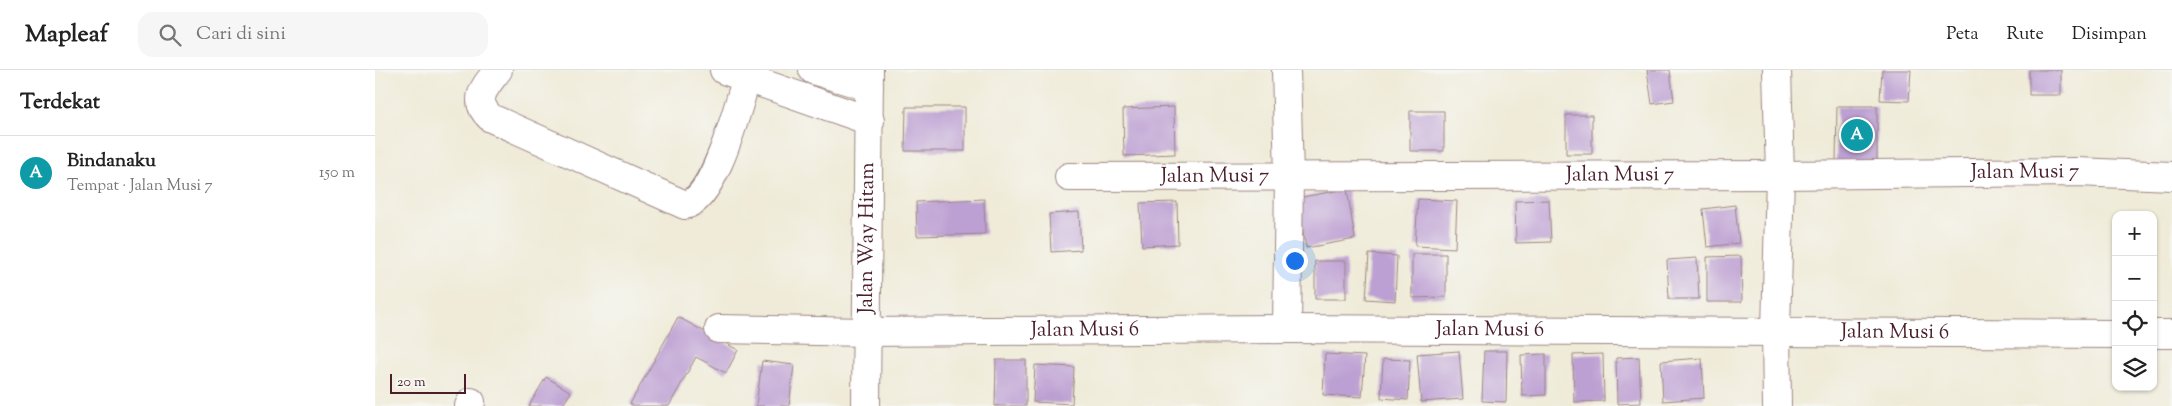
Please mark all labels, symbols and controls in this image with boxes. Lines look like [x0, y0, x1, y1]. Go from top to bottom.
search box [138, 12, 488, 57]
text: Mapleaf [25, 18, 108, 52]
icon: search [156, 21, 184, 49]
text: Cari di sini [196, 21, 286, 48]
text: Peta [1946, 22, 1978, 48]
text: Rute [2006, 22, 2044, 48]
text: Disimpan [2072, 22, 2147, 48]
text: Terdekat [20, 88, 100, 118]
pin: A [1841, 116, 1873, 154]
text: Bindanaku [67, 148, 156, 175]
street label: Jalan Musi 7 [1970, 157, 2080, 188]
street label: Jalan Musi 7 [1565, 160, 1675, 191]
street label: Jalan Musi 7 [1160, 161, 1270, 192]
text: A [30, 162, 43, 185]
text: 150 m [319, 162, 355, 185]
street label: Jalan Way Hitam [852, 162, 883, 315]
text: Tempat · Jalan Musi 7 [67, 175, 212, 198]
map controls [2112, 211, 2157, 391]
button: + [2112, 211, 2157, 256]
your location [1282, 248, 1308, 274]
button: − [2112, 256, 2157, 301]
button: locate [2112, 301, 2157, 346]
street label: Jalan Musi 6 [1030, 315, 1139, 346]
street label: Jalan Musi 6 [1435, 315, 1544, 346]
street label: Jalan Musi 6 [1840, 317, 1949, 348]
button: layers [2112, 346, 2157, 391]
scale bar [390, 371, 466, 394]
text: 20 m [397, 373, 426, 393]

